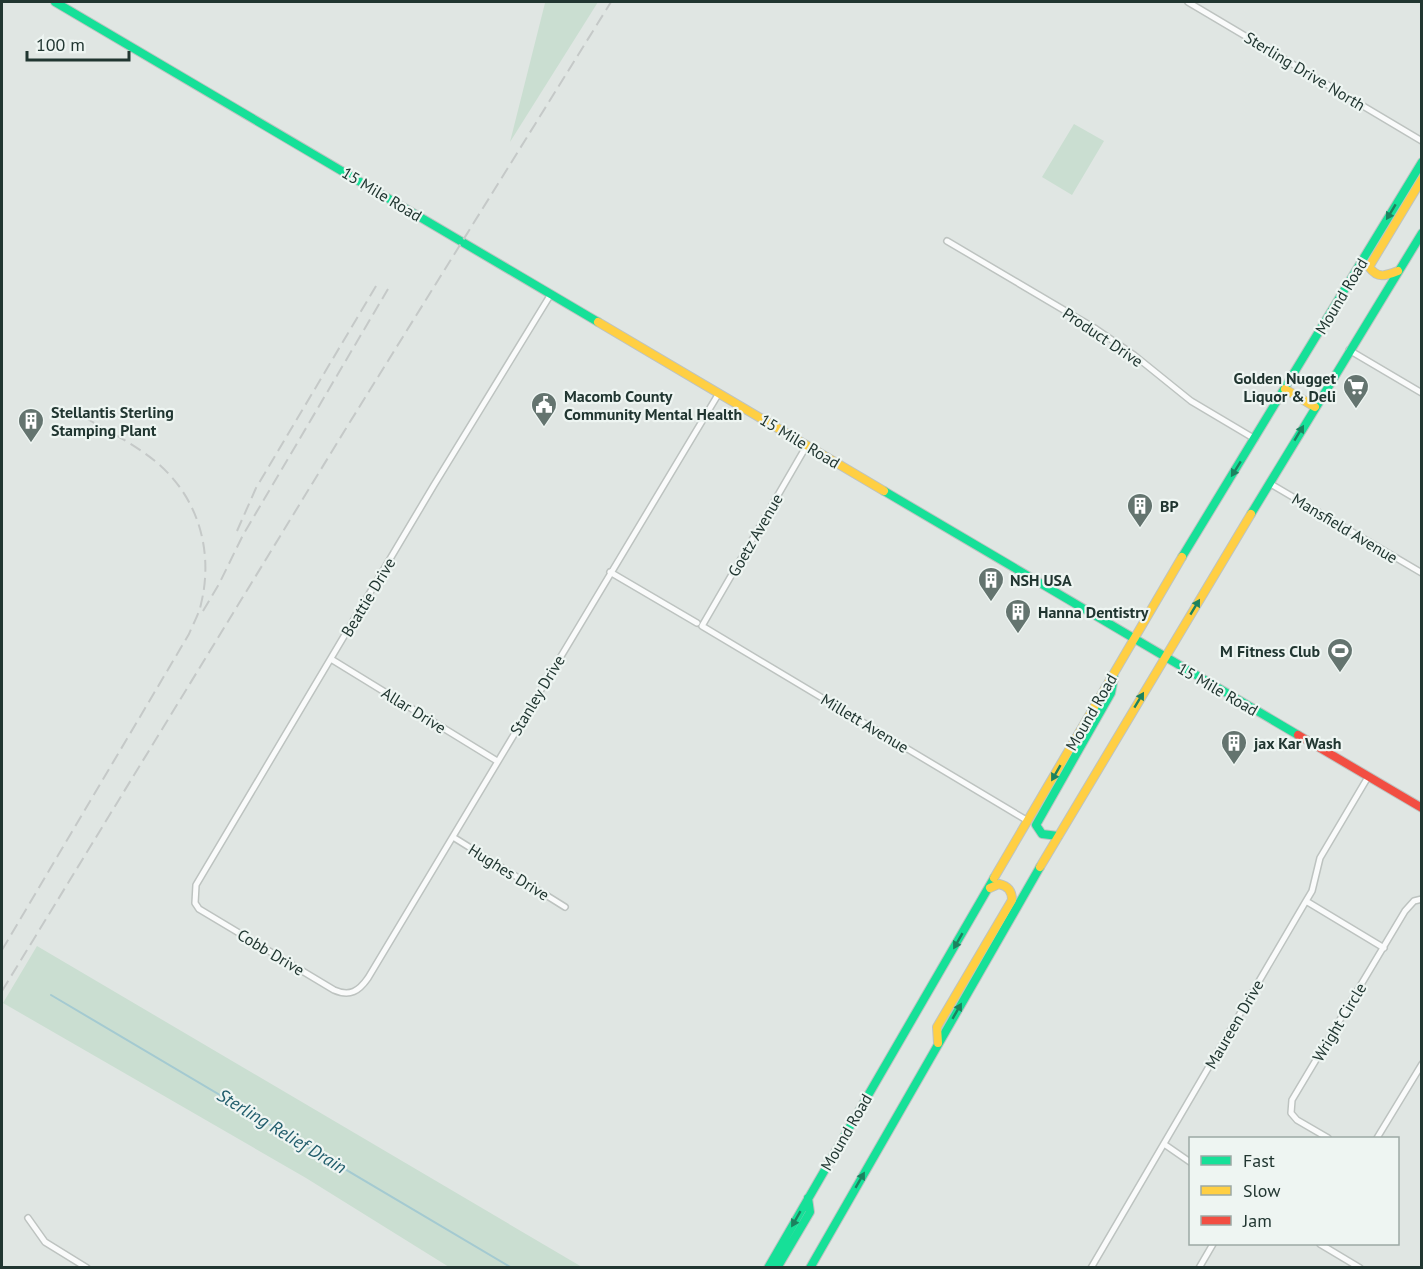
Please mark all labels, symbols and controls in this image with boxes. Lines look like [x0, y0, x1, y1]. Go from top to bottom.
scale bar [27, 24, 129, 62]
street label: Sterling Drive North [1241, 27, 1369, 115]
text: 100 m [36, 33, 85, 56]
street label: 15 Mile Road [338, 162, 426, 226]
one-way arrow [1386, 204, 1397, 220]
street label: Mound Road [1310, 254, 1372, 338]
street label: Product Drive [1059, 303, 1147, 371]
place label: Golden Nugget Liquor & Deli [1233, 368, 1336, 406]
supermarket icon: Golden Nugget Liquor & Deli [1341, 372, 1371, 410]
place label: Macomb County Community Mental Health [564, 386, 742, 424]
public building icon: Macomb County Community Mental Health [529, 390, 559, 428]
place label: Stellantis Sterling Stamping Plant [51, 402, 174, 440]
building icon: Stellantis Sterling Stamping Plant [16, 406, 46, 444]
street label: 15 Mile Road [756, 409, 844, 473]
one-way arrow [1294, 425, 1305, 441]
one-way arrow [1231, 461, 1242, 477]
street label: Mansfield Avenue [1288, 489, 1402, 567]
street label: Goetz Avenue [723, 490, 787, 580]
building icon: BP [1125, 491, 1155, 529]
place label: BP [1160, 496, 1179, 516]
street label: Beattie Drive [337, 554, 399, 640]
building icon: NSH USA [976, 565, 1006, 603]
place label: NSH USA [1010, 570, 1072, 590]
building icon: Hanna Dentistry [1003, 597, 1033, 635]
one-way arrow [1189, 599, 1200, 615]
place label: Hanna Dentistry [1038, 602, 1149, 622]
sports icon: M Fitness Club [1325, 636, 1355, 674]
place label: M Fitness Club [1220, 641, 1320, 661]
street label: Stanley Drive [505, 651, 569, 739]
street label: 15 Mile Road [1174, 658, 1262, 720]
street label: Mound Road [1061, 670, 1121, 754]
street label: Allar Drive [378, 682, 450, 738]
street label: Millett Avenue [817, 689, 913, 757]
one-way arrow [1134, 692, 1145, 708]
building icon: jax Kar Wash [1219, 728, 1249, 766]
place label: jax Kar Wash [1253, 733, 1341, 753]
one-way arrow [1050, 765, 1061, 781]
street label: Hughes Drive [465, 839, 553, 905]
street label: Cobb Drive [234, 924, 308, 980]
one-way arrow [953, 933, 963, 950]
street label: Maureen Drive [1200, 976, 1268, 1072]
street label: Wright Circle [1308, 979, 1370, 1065]
one-way arrow [952, 1003, 963, 1019]
water label: Sterling Relief Drain [213, 1083, 351, 1179]
street label: Mound Road [816, 1090, 876, 1174]
legend [1189, 1137, 1399, 1245]
text: Fast [1243, 1149, 1275, 1172]
one-way arrow [855, 1171, 865, 1188]
text: Slow [1243, 1179, 1281, 1202]
text: Jam [1242, 1209, 1272, 1232]
one-way arrow [791, 1211, 801, 1228]

